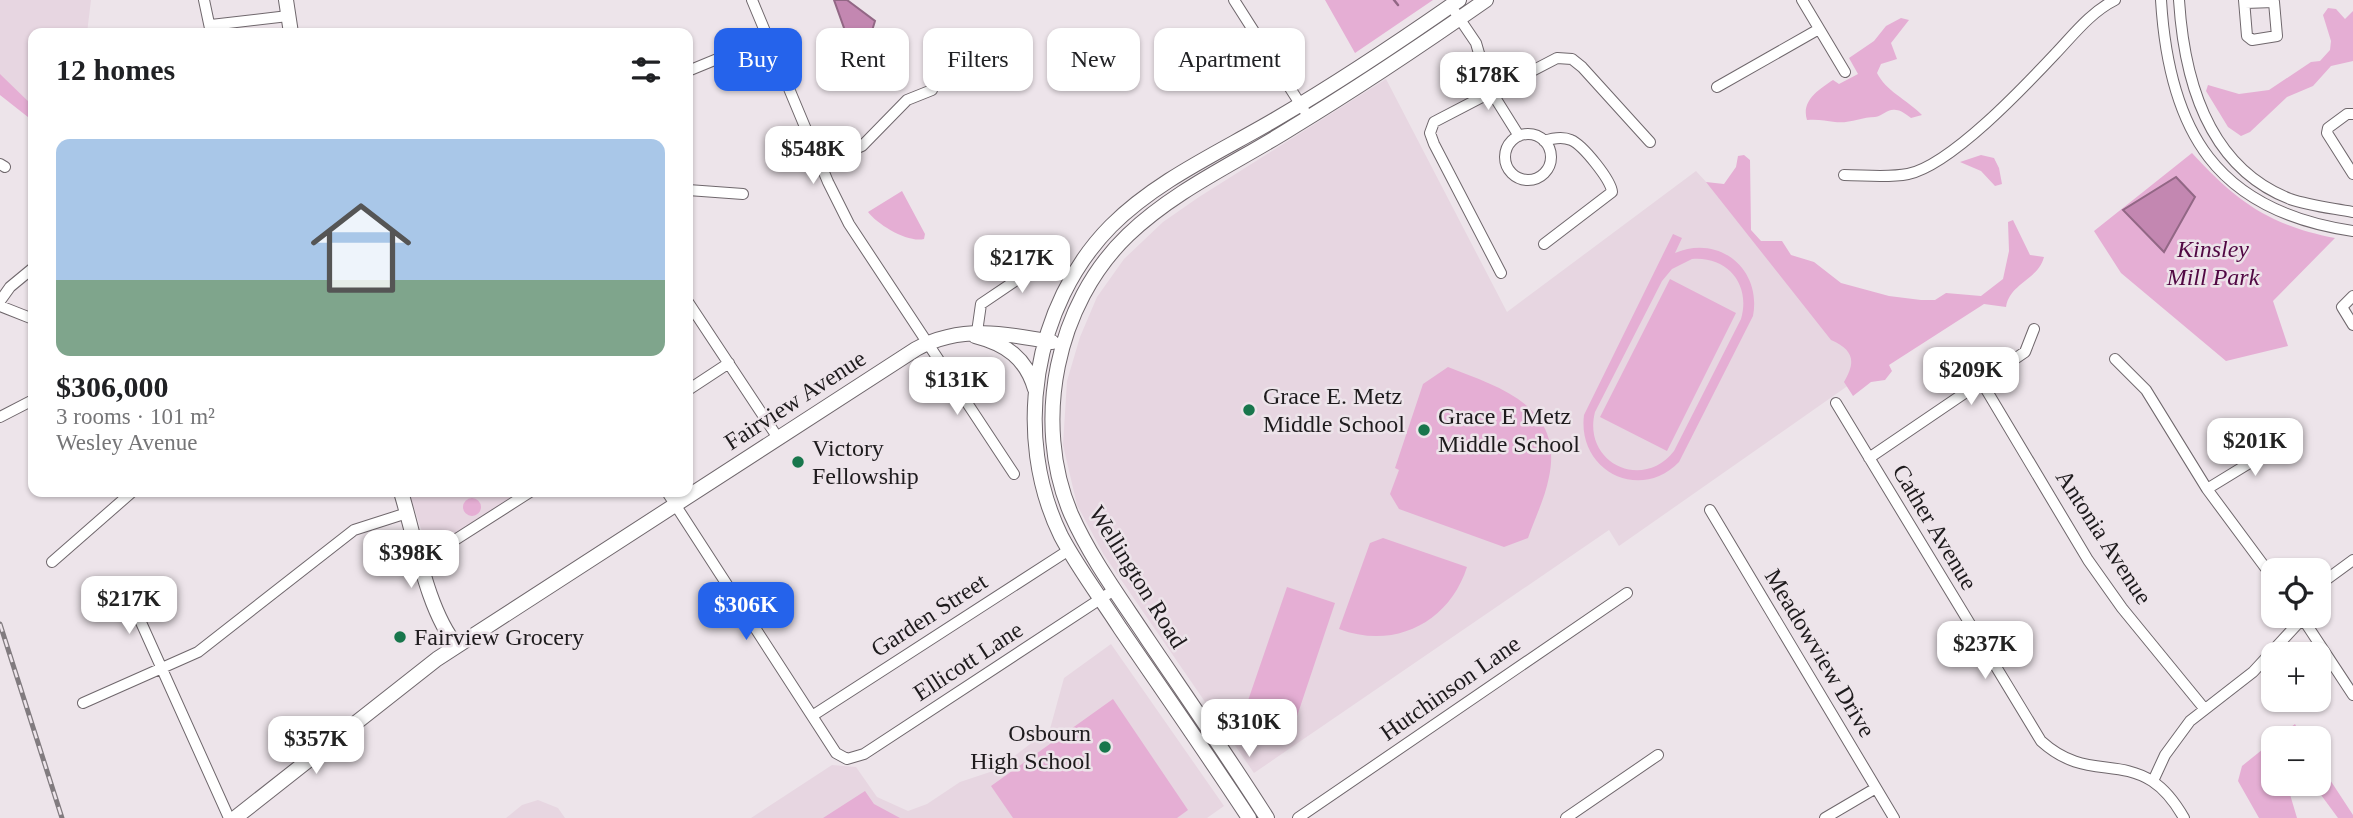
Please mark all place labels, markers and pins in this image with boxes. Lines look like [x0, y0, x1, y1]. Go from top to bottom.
pin: $178K [1439, 52, 1537, 112]
pin: $548K [764, 127, 862, 186]
pin: $217K [973, 236, 1071, 295]
pin: $209K [1922, 348, 2020, 407]
pin: $131K [908, 358, 1006, 417]
place label: Grace E. Metz Middle School [1263, 383, 1405, 437]
marker: Grace E. Metz Middle School [1241, 402, 1257, 418]
place label: Grace E Metz Middle School [1438, 403, 1580, 457]
pin: $201K [2206, 419, 2304, 478]
marker: Grace E Metz Middle School [1416, 422, 1432, 438]
place label: Victory Fellowship [812, 435, 919, 489]
marker: Victory Fellowship [790, 454, 806, 470]
pin: $398K [362, 530, 460, 590]
pin: $217K [80, 576, 178, 636]
pin: $306K [697, 582, 795, 642]
pin: $237K [1936, 622, 2034, 681]
place label: Fairview Grocery [414, 624, 584, 650]
marker: Fairview Grocery [392, 629, 408, 645]
pin: $310K [1200, 700, 1298, 759]
pin: $357K [267, 716, 365, 776]
place label: Osbourn High School [970, 720, 1091, 774]
marker: Osbourn High School [1097, 739, 1113, 755]

